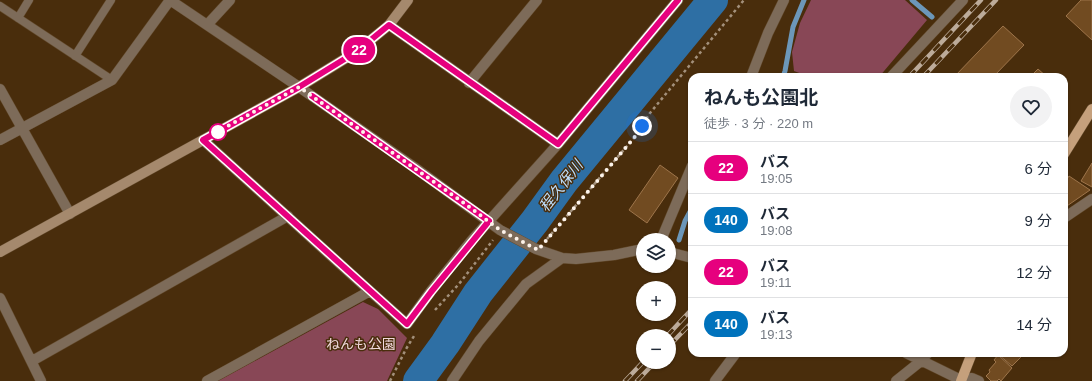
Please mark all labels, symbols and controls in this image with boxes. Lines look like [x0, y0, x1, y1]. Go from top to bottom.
line badge: 22 [341, 37, 377, 63]
text: 22 [351, 42, 367, 58]
button: heart [1010, 86, 1052, 128]
text: ねんも公園北 [704, 87, 818, 108]
your location [632, 116, 652, 136]
text: 徒歩 · 3 分 · 220 m [704, 116, 813, 131]
unlabelled marker [209, 123, 227, 141]
text: バス [760, 153, 790, 170]
water label: 程久保川 [535, 155, 587, 215]
text: 22 [718, 160, 734, 176]
text: 6 分 [1024, 160, 1052, 177]
text: 19:05 [760, 171, 793, 186]
text: バス [760, 205, 790, 222]
text: 140 [714, 212, 738, 228]
text: 9 分 [1024, 212, 1052, 229]
text: 19:08 [760, 223, 793, 238]
map controls [636, 233, 676, 369]
button: layers [636, 233, 676, 273]
text: バス [760, 257, 790, 274]
text: 22 [718, 264, 734, 280]
text: 12 分 [1016, 264, 1052, 281]
text: 19:11 [760, 275, 792, 290]
button: + [636, 281, 676, 321]
text: バス [760, 309, 790, 326]
text: 140 [714, 316, 738, 332]
text: 14 分 [1016, 316, 1052, 333]
text: 19:13 [760, 327, 793, 342]
button: − [636, 329, 676, 369]
park label: ねんも公園 [326, 336, 396, 352]

